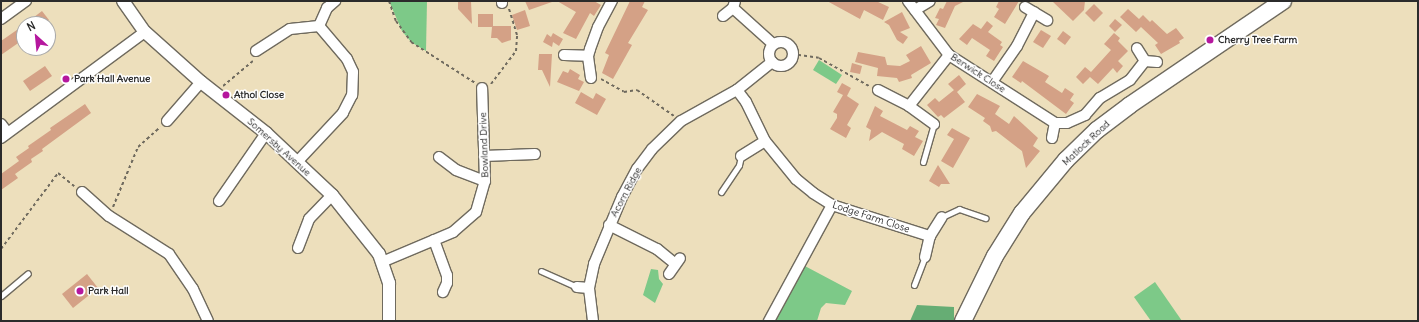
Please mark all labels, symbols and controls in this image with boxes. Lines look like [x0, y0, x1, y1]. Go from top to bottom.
north arrow [16, 16, 56, 56]
text: N [24, 18, 38, 34]
place label: Cherry Tree Farm [1218, 34, 1297, 46]
marker: Cherry Tree Farm [1205, 35, 1215, 45]
street label: Berwick Close [948, 51, 1008, 95]
place label: Park Hall Avenue [74, 73, 150, 85]
marker: Park Hall Avenue [61, 74, 71, 84]
place label: Athol Close [234, 89, 284, 101]
marker: Athol Close [221, 90, 231, 100]
street label: Bowland Drive [477, 112, 491, 178]
street label: Somersby Avenue [245, 115, 313, 179]
street label: Matlock Road [1060, 118, 1112, 168]
street label: Acorn Ridge [608, 165, 644, 219]
street label: Lodge Farm Close [831, 199, 911, 235]
place label: Park Hall [88, 285, 128, 297]
marker: Park Hall [75, 286, 85, 296]

